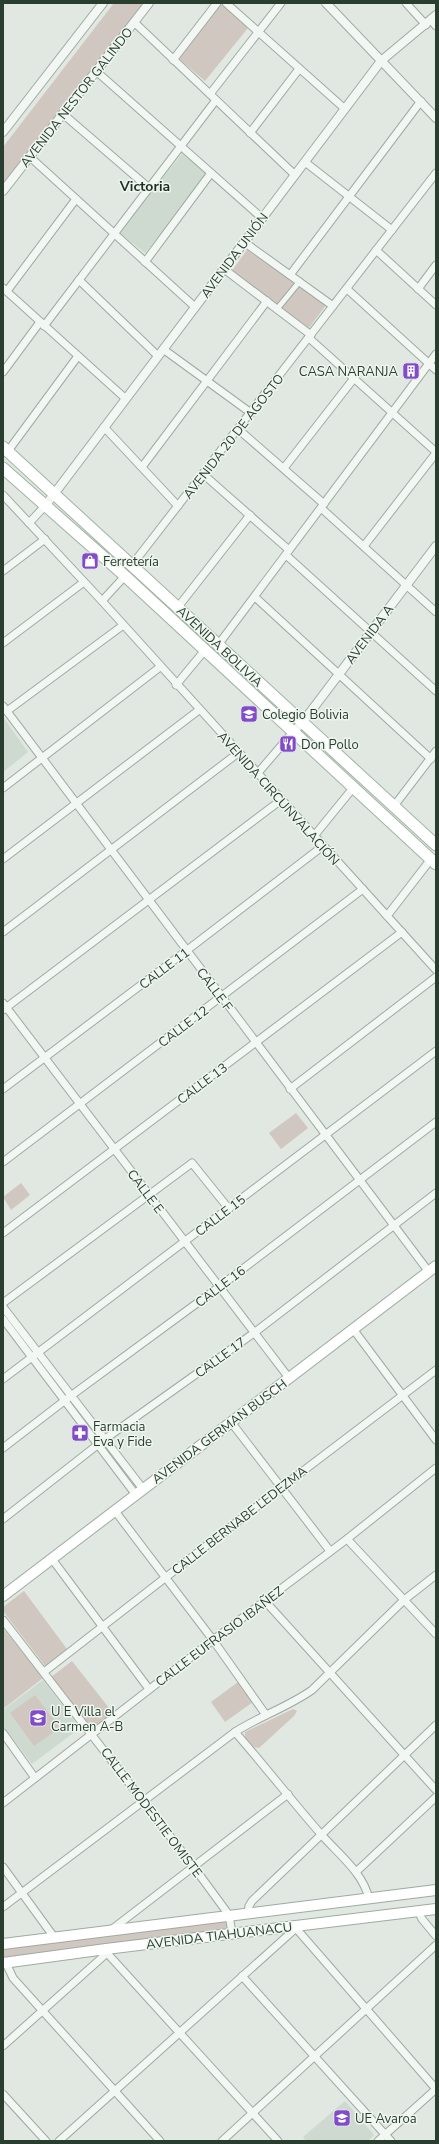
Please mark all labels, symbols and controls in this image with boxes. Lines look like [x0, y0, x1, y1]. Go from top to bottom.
street label: AVENIDA NESTOR GALINDO [16, 24, 137, 171]
district label: Victoria [119, 177, 170, 196]
street label: AVENIDA UNIÓN [196, 209, 273, 302]
building icon: CASA NARANJA [401, 361, 421, 381]
place label: CASA NARANJA [299, 363, 399, 381]
street label: AVENIDA 20 DE AGOSTO [179, 370, 288, 503]
shop icon: Ferretería [80, 551, 100, 571]
place label: Ferretería [103, 553, 159, 571]
street label: AVENIDA A [342, 601, 398, 668]
street label: AVENIDA BOLIVIA [172, 602, 267, 692]
school or university icon: Colegio Bolivia [239, 704, 259, 724]
place label: Colegio Bolivia [262, 706, 349, 724]
street label: AVENIDA CIRCUNVALACIÓN [213, 727, 344, 870]
restaurant icon: Don Pollo [278, 734, 298, 754]
place label: Don Pollo [301, 736, 359, 754]
street label: CALLE 11 [136, 944, 193, 994]
street label: CALLE F [192, 964, 236, 1015]
street label: CALLE 12 [155, 1002, 212, 1052]
street label: CALLE 13 [174, 1059, 231, 1109]
street label: CALLE E [123, 1166, 168, 1217]
street label: CALLE 15 [192, 1191, 250, 1241]
street label: CALLE 16 [192, 1262, 250, 1312]
street label: CALLE 17 [192, 1333, 250, 1382]
street label: AVENIDA GERMAN BUSCH [148, 1375, 291, 1489]
place label: Farmacia Eva y Fide [93, 1418, 152, 1451]
pharmacy icon: Farmacia Eva y Fide [70, 1423, 90, 1443]
street label: CALLE BERNABE LEDEZMA [168, 1462, 311, 1579]
street label: CALLE EUFRASIO IBAÑEZ [152, 1582, 288, 1691]
place label: U E Villa el Carmen A-B [51, 1703, 123, 1736]
school or university icon: U E Villa el Carmen A-B [28, 1708, 48, 1728]
street label: CALLE MODESTIE OMISTE [96, 1744, 206, 1881]
street label: AVENIDA TIAHUANACU [145, 1918, 293, 1954]
school or university icon: UE Avaroa [332, 2108, 352, 2128]
place label: UE Avaroa [355, 2110, 417, 2128]

